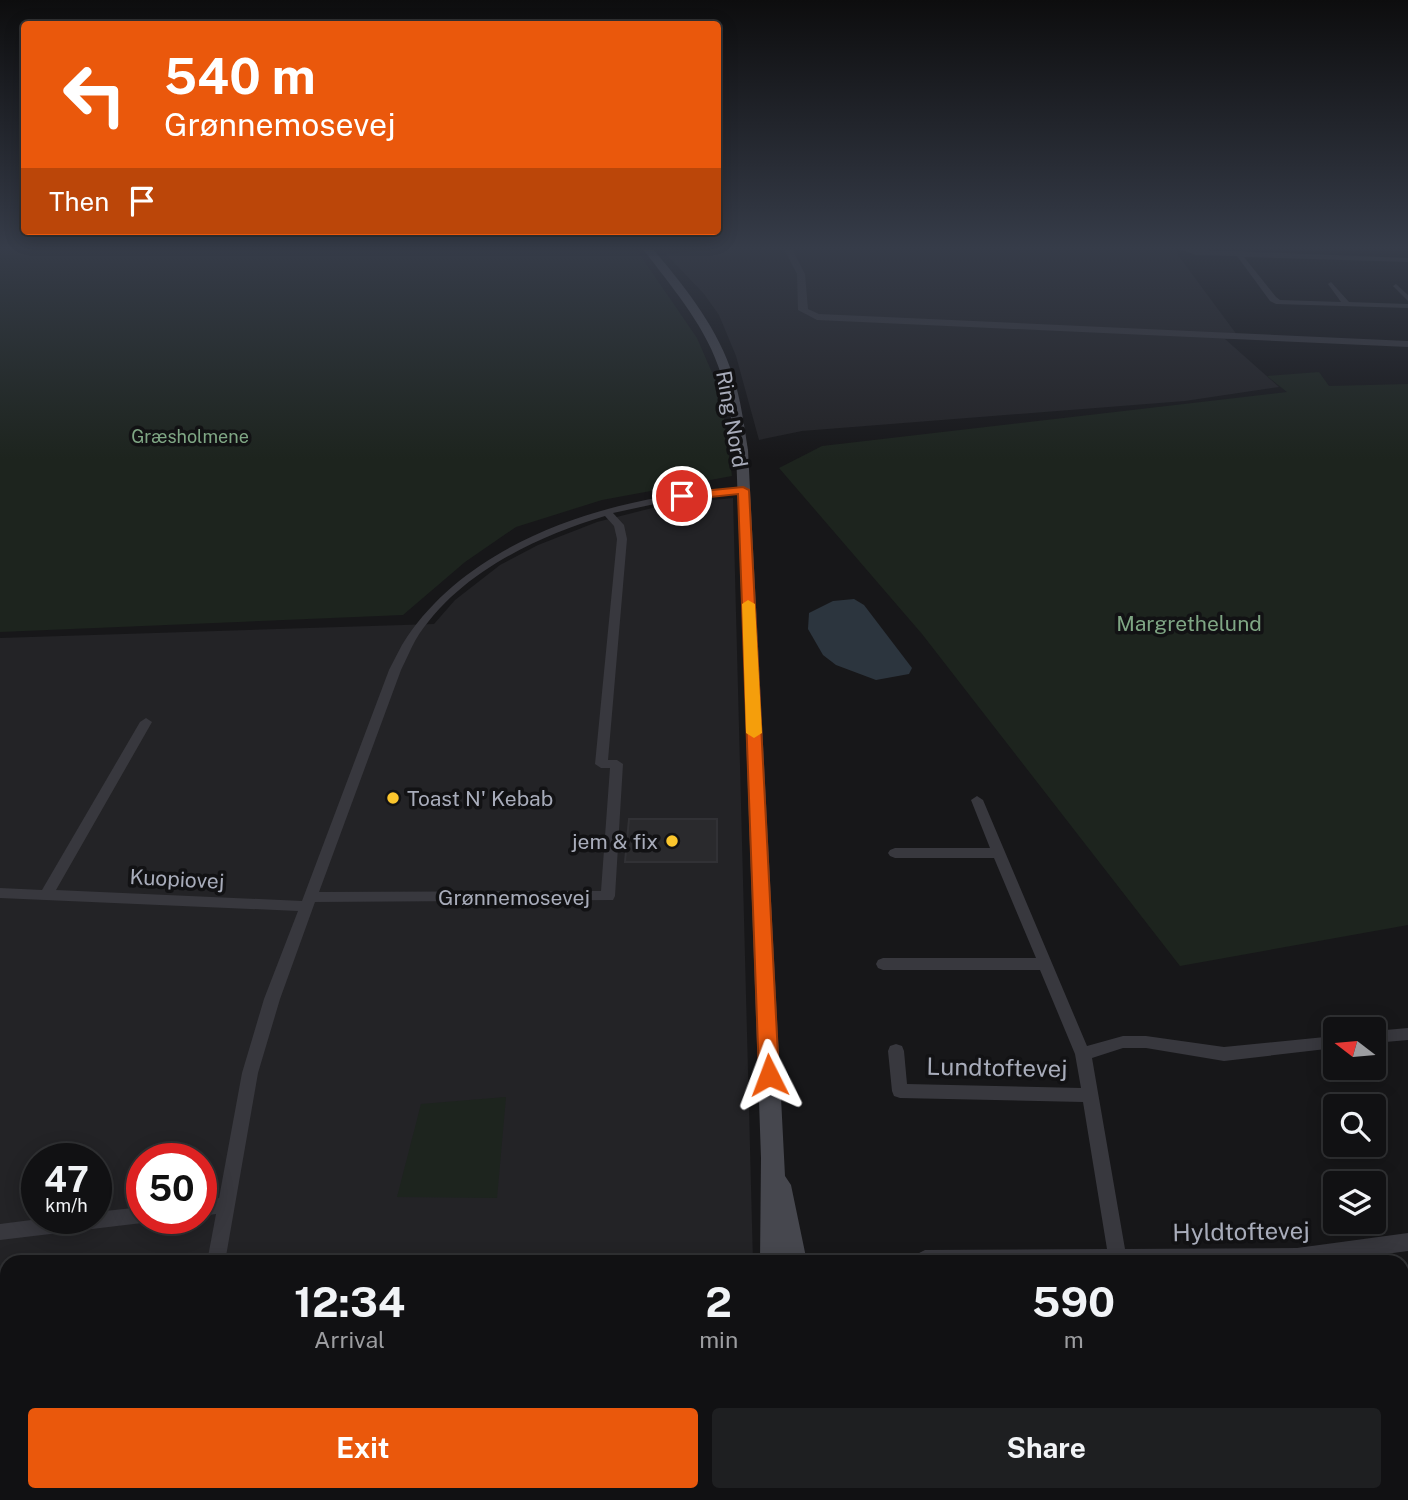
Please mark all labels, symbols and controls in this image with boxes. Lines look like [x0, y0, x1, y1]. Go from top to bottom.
text: 540 m [164, 47, 316, 105]
icon: left [49, 49, 140, 140]
text: Grønnemosevej [164, 106, 396, 143]
icon: arrive [123, 182, 161, 220]
text: Then [49, 186, 109, 217]
street label: Ring Nord [711, 369, 753, 469]
park label: Græsholmene [131, 426, 249, 447]
pin [652, 466, 712, 526]
icon: arrive [663, 477, 701, 515]
park label: Margrethelund [1116, 611, 1262, 636]
place label: Toast N' Kebab [407, 786, 553, 811]
marker: Toast N' Kebab [385, 790, 401, 806]
place label: jem & fix [571, 829, 658, 854]
marker: jem & fix [664, 833, 680, 849]
street label: Kuopiovej [129, 864, 225, 894]
street label: Grønnemosevej [438, 885, 590, 910]
north arrow [1323, 1017, 1386, 1080]
map controls [1323, 1017, 1386, 1234]
position arrow [732, 1038, 806, 1112]
street label: Lundtoftevej [926, 1052, 1068, 1082]
button: search [1323, 1094, 1386, 1157]
speed limit sign: 50 [126, 1143, 217, 1234]
text: 47 [44, 1159, 89, 1200]
button: layers [1323, 1171, 1386, 1234]
text: km/h [45, 1195, 88, 1216]
street label: Hyldtoftevej [1172, 1216, 1310, 1246]
text: 12:34 [294, 1277, 405, 1326]
text: 2 [705, 1277, 732, 1326]
text: 590 [1032, 1277, 1115, 1326]
text: Arrival [314, 1326, 385, 1353]
text: min [699, 1326, 738, 1353]
text: m [1064, 1326, 1084, 1353]
button: Exit [28, 1408, 698, 1488]
button: Share [712, 1408, 1381, 1488]

